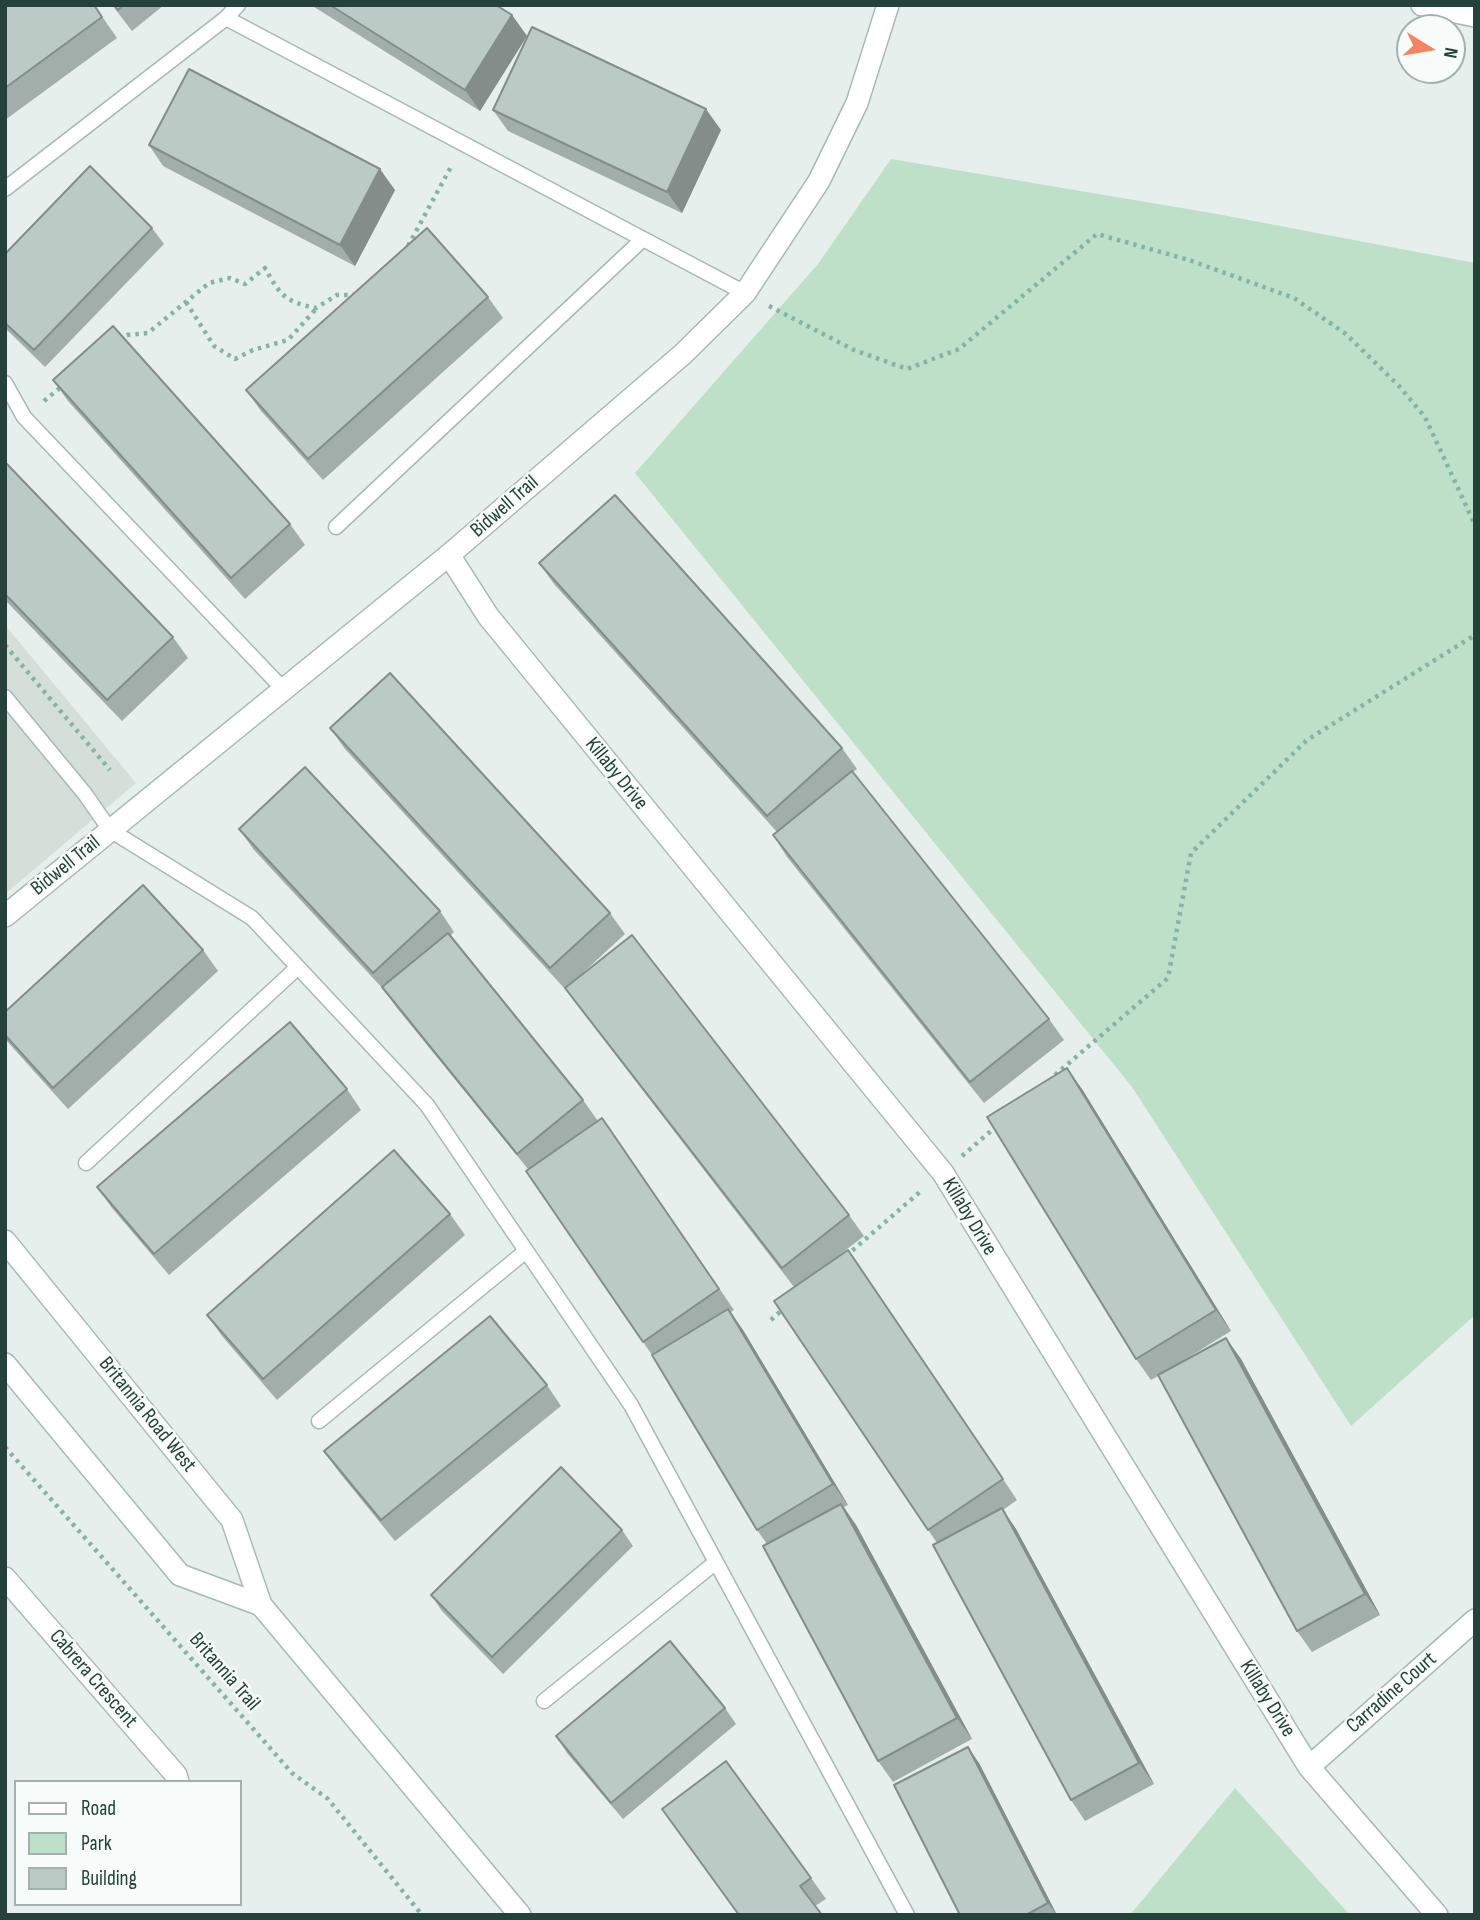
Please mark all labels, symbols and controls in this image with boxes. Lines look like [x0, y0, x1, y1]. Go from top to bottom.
north arrow [1396, 14, 1466, 84]
text: N [1438, 46, 1462, 60]
street label: Bidwell Trail [466, 471, 544, 543]
street label: Killaby Drive [579, 733, 653, 815]
street label: Bidwell Trail [26, 830, 106, 902]
street label: Killaby Drive [936, 1174, 1002, 1260]
street label: Britannia Road West [93, 1352, 201, 1478]
street label: Cabrera Crescent [43, 1625, 143, 1733]
street label: Britannia Trail [183, 1628, 265, 1716]
street label: Carradine Court [1342, 1647, 1442, 1739]
street label: Killaby Drive [1234, 1656, 1300, 1742]
legend [14, 1780, 242, 1906]
text: Road [81, 1796, 116, 1821]
text: Park [81, 1831, 112, 1856]
text: Building [81, 1866, 137, 1891]

